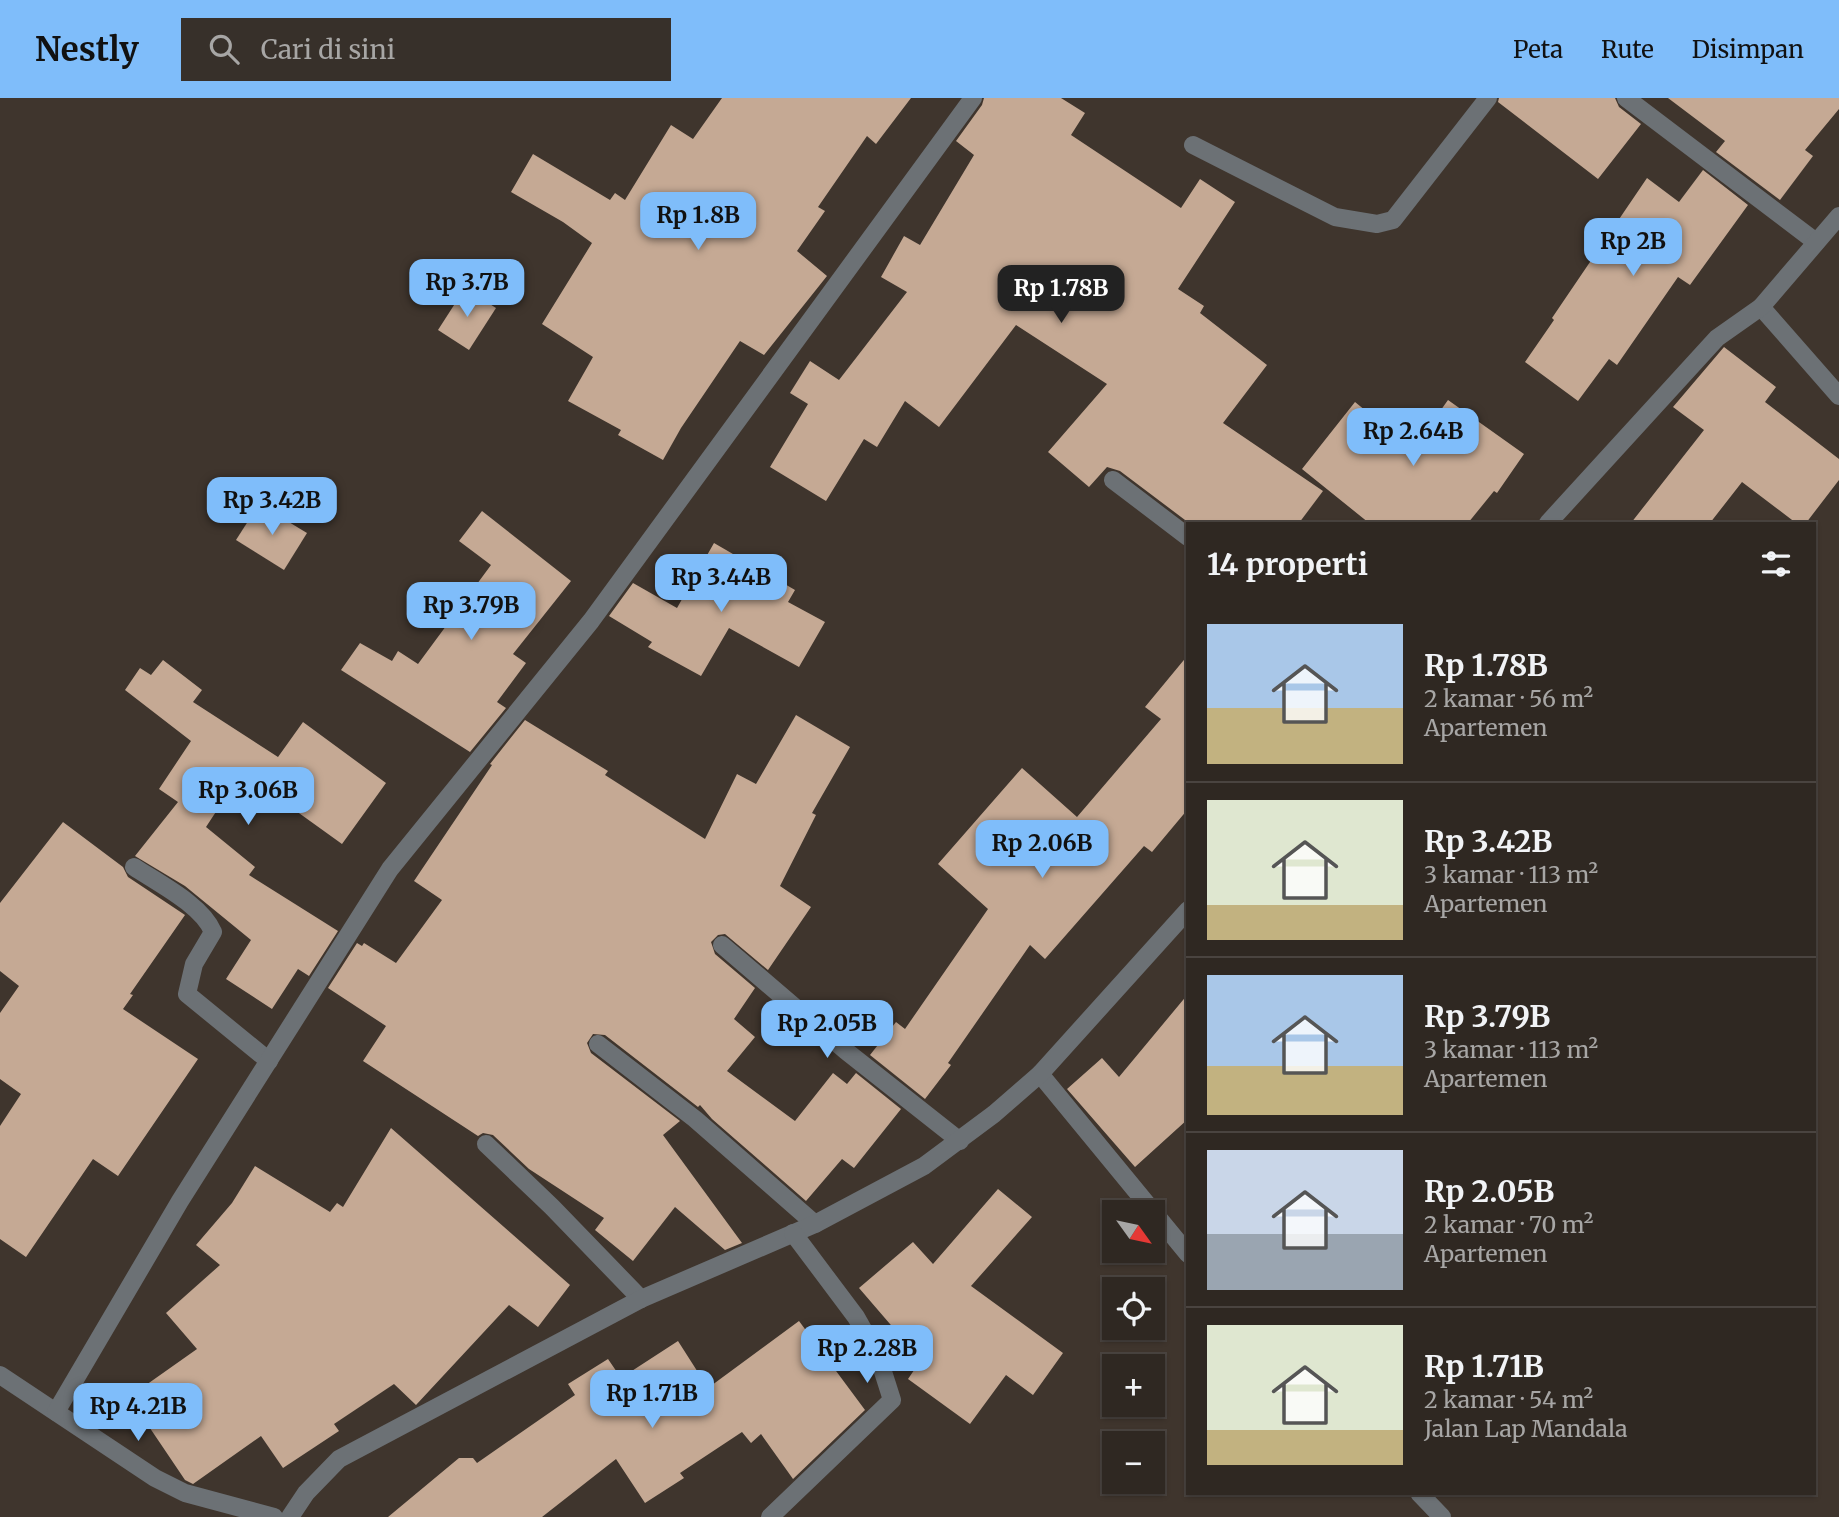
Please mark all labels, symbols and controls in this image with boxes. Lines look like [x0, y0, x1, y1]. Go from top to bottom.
search box [181, 18, 671, 81]
text: Nestly [35, 29, 139, 70]
icon: search [205, 30, 243, 68]
text: Cari di sini [261, 33, 395, 66]
text: Peta [1513, 34, 1563, 65]
text: Rute [1601, 34, 1654, 65]
text: Disimpan [1692, 34, 1804, 65]
pin: Rp 1.8B [633, 192, 763, 252]
text: Rp 1.8B [656, 200, 740, 229]
pin: Rp 2B [1584, 218, 1682, 278]
text: Rp 2B [1600, 226, 1666, 255]
pin: Rp 3.7B [402, 260, 532, 319]
pin: Rp 1.78B [989, 266, 1133, 325]
text: Rp 3.7B [425, 267, 509, 296]
text: Rp 1.78B [1014, 273, 1108, 302]
pin: Rp 2.64B [1341, 408, 1485, 468]
text: Rp 2.64B [1363, 416, 1463, 445]
pin: Rp 3.42B [200, 478, 344, 537]
text: Rp 3.42B [223, 485, 321, 514]
text: 14 properti [1207, 545, 1368, 583]
icon: filters [1757, 545, 1795, 583]
pin: Rp 3.44B [649, 554, 793, 614]
text: Rp 3.44B [671, 562, 771, 591]
pin: Rp 3.79B [399, 582, 543, 642]
text: Rp 3.79B [423, 590, 519, 619]
text: Rp 1.78B [1424, 646, 1548, 684]
icon: home [1263, 652, 1347, 736]
text: 2 kamar · 56 m² [1424, 684, 1593, 713]
text: Apartemen [1424, 713, 1548, 742]
pin: Rp 3.06B [176, 768, 320, 827]
text: Rp 3.06B [198, 775, 298, 804]
pin: Rp 2.06B [970, 820, 1114, 880]
text: Rp 3.42B [1424, 822, 1552, 860]
text: Rp 2.06B [992, 828, 1092, 857]
icon: home [1263, 828, 1347, 912]
text: 3 kamar · 113 m² [1424, 860, 1598, 889]
text: Apartemen [1424, 889, 1548, 918]
text: Rp 3.79B [1424, 997, 1550, 1035]
pin: Rp 2.05B [755, 1000, 899, 1060]
icon: home [1263, 1003, 1347, 1087]
text: Rp 2.05B [777, 1008, 877, 1037]
text: 3 kamar · 113 m² [1424, 1035, 1598, 1064]
text: Apartemen [1424, 1064, 1548, 1093]
text: Rp 2.05B [1424, 1172, 1554, 1210]
icon: home [1263, 1178, 1347, 1262]
north arrow [1102, 1200, 1166, 1264]
map controls [1102, 1200, 1165, 1494]
text: 2 kamar · 70 m² [1424, 1210, 1593, 1239]
text: Apartemen [1424, 1239, 1548, 1268]
button: locate [1102, 1277, 1165, 1340]
pin: Rp 2.28B [795, 1326, 939, 1385]
text: Rp 2.28B [817, 1333, 917, 1362]
text: Rp 1.71B [1424, 1347, 1544, 1385]
icon: home [1263, 1353, 1347, 1437]
button: + [1102, 1354, 1165, 1417]
pin: Rp 1.71B [580, 1370, 724, 1430]
text: Rp 1.71B [606, 1378, 698, 1407]
pin: Rp 4.21B [66, 1384, 210, 1443]
text: 2 kamar · 54 m² [1424, 1385, 1593, 1414]
text: Rp 4.21B [89, 1391, 187, 1420]
text: Jalan Lap Mandala [1424, 1414, 1628, 1443]
button: − [1102, 1431, 1165, 1494]

